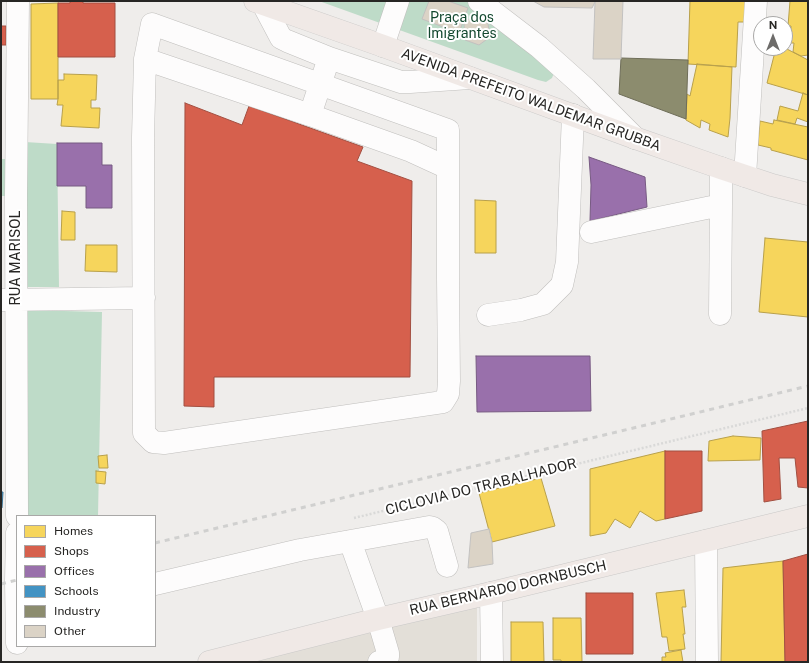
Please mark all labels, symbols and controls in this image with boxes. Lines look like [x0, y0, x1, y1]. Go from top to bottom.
park label: Praça dos Imigrantes [427, 10, 497, 42]
north arrow [753, 16, 793, 56]
text: N [769, 19, 777, 31]
street label: AVENIDA PREFEITO WALDEMAR GRUBBA [399, 45, 663, 155]
street label: RUA MARISOL [8, 210, 24, 306]
street label: CICLOVIA DO TRABALHADOR [384, 455, 578, 519]
legend [16, 515, 156, 647]
text: Homes [54, 524, 93, 538]
text: Shops [54, 544, 89, 558]
street label: RUA BERNARDO DORNBUSCH [408, 557, 608, 619]
text: Offices [54, 564, 94, 578]
text: Schools [54, 584, 99, 598]
text: Industry [54, 604, 100, 618]
text: Other [54, 624, 86, 638]

